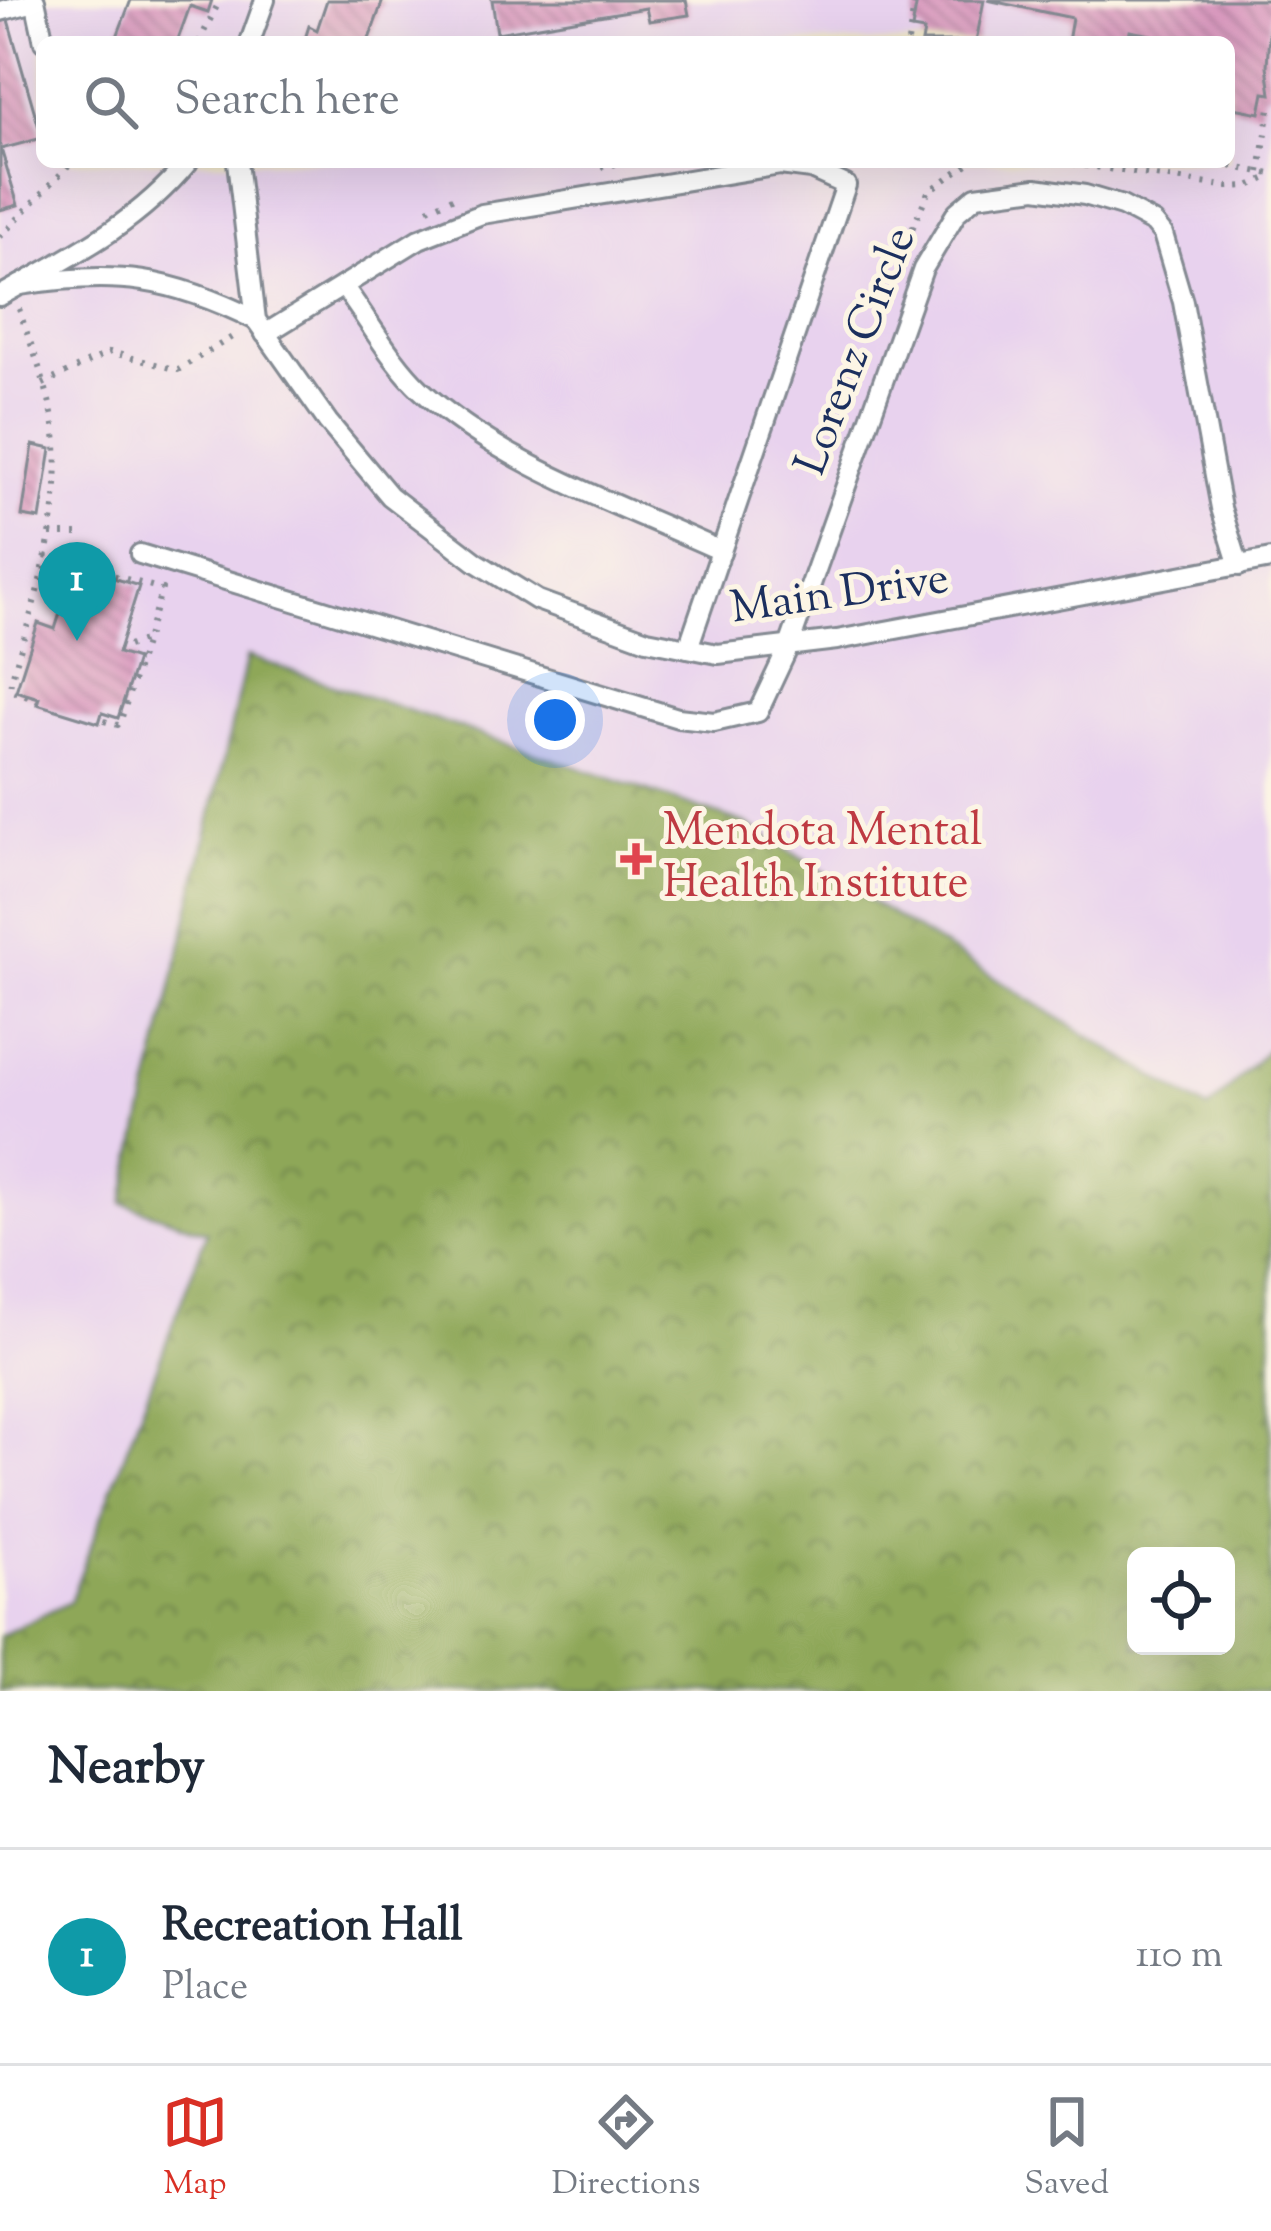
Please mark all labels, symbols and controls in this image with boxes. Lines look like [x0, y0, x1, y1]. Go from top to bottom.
search box [36, 36, 1235, 168]
icon: search [78, 69, 144, 135]
text: Search here [174, 70, 400, 135]
street label: Lorenz Circle [781, 218, 935, 486]
pin: 1 [38, 542, 116, 641]
street label: Main Drive [727, 549, 953, 643]
your location [525, 690, 585, 750]
place label: Mendota Mental Health Institute [663, 801, 982, 918]
marker: Mendota Mental Health Institute [620, 843, 652, 875]
map controls [1127, 1547, 1235, 1655]
button: locate [1127, 1547, 1235, 1655]
text: Nearby [48, 1733, 205, 1806]
text: Recreation Hall [162, 1896, 463, 1961]
text: 1 [80, 1929, 94, 1985]
text: 110 m [1136, 1929, 1223, 1985]
text: Place [162, 1961, 248, 2017]
tab: Map [162, 2089, 228, 2209]
tab: Directions [552, 2089, 701, 2209]
tab: Saved [1024, 2089, 1109, 2209]

